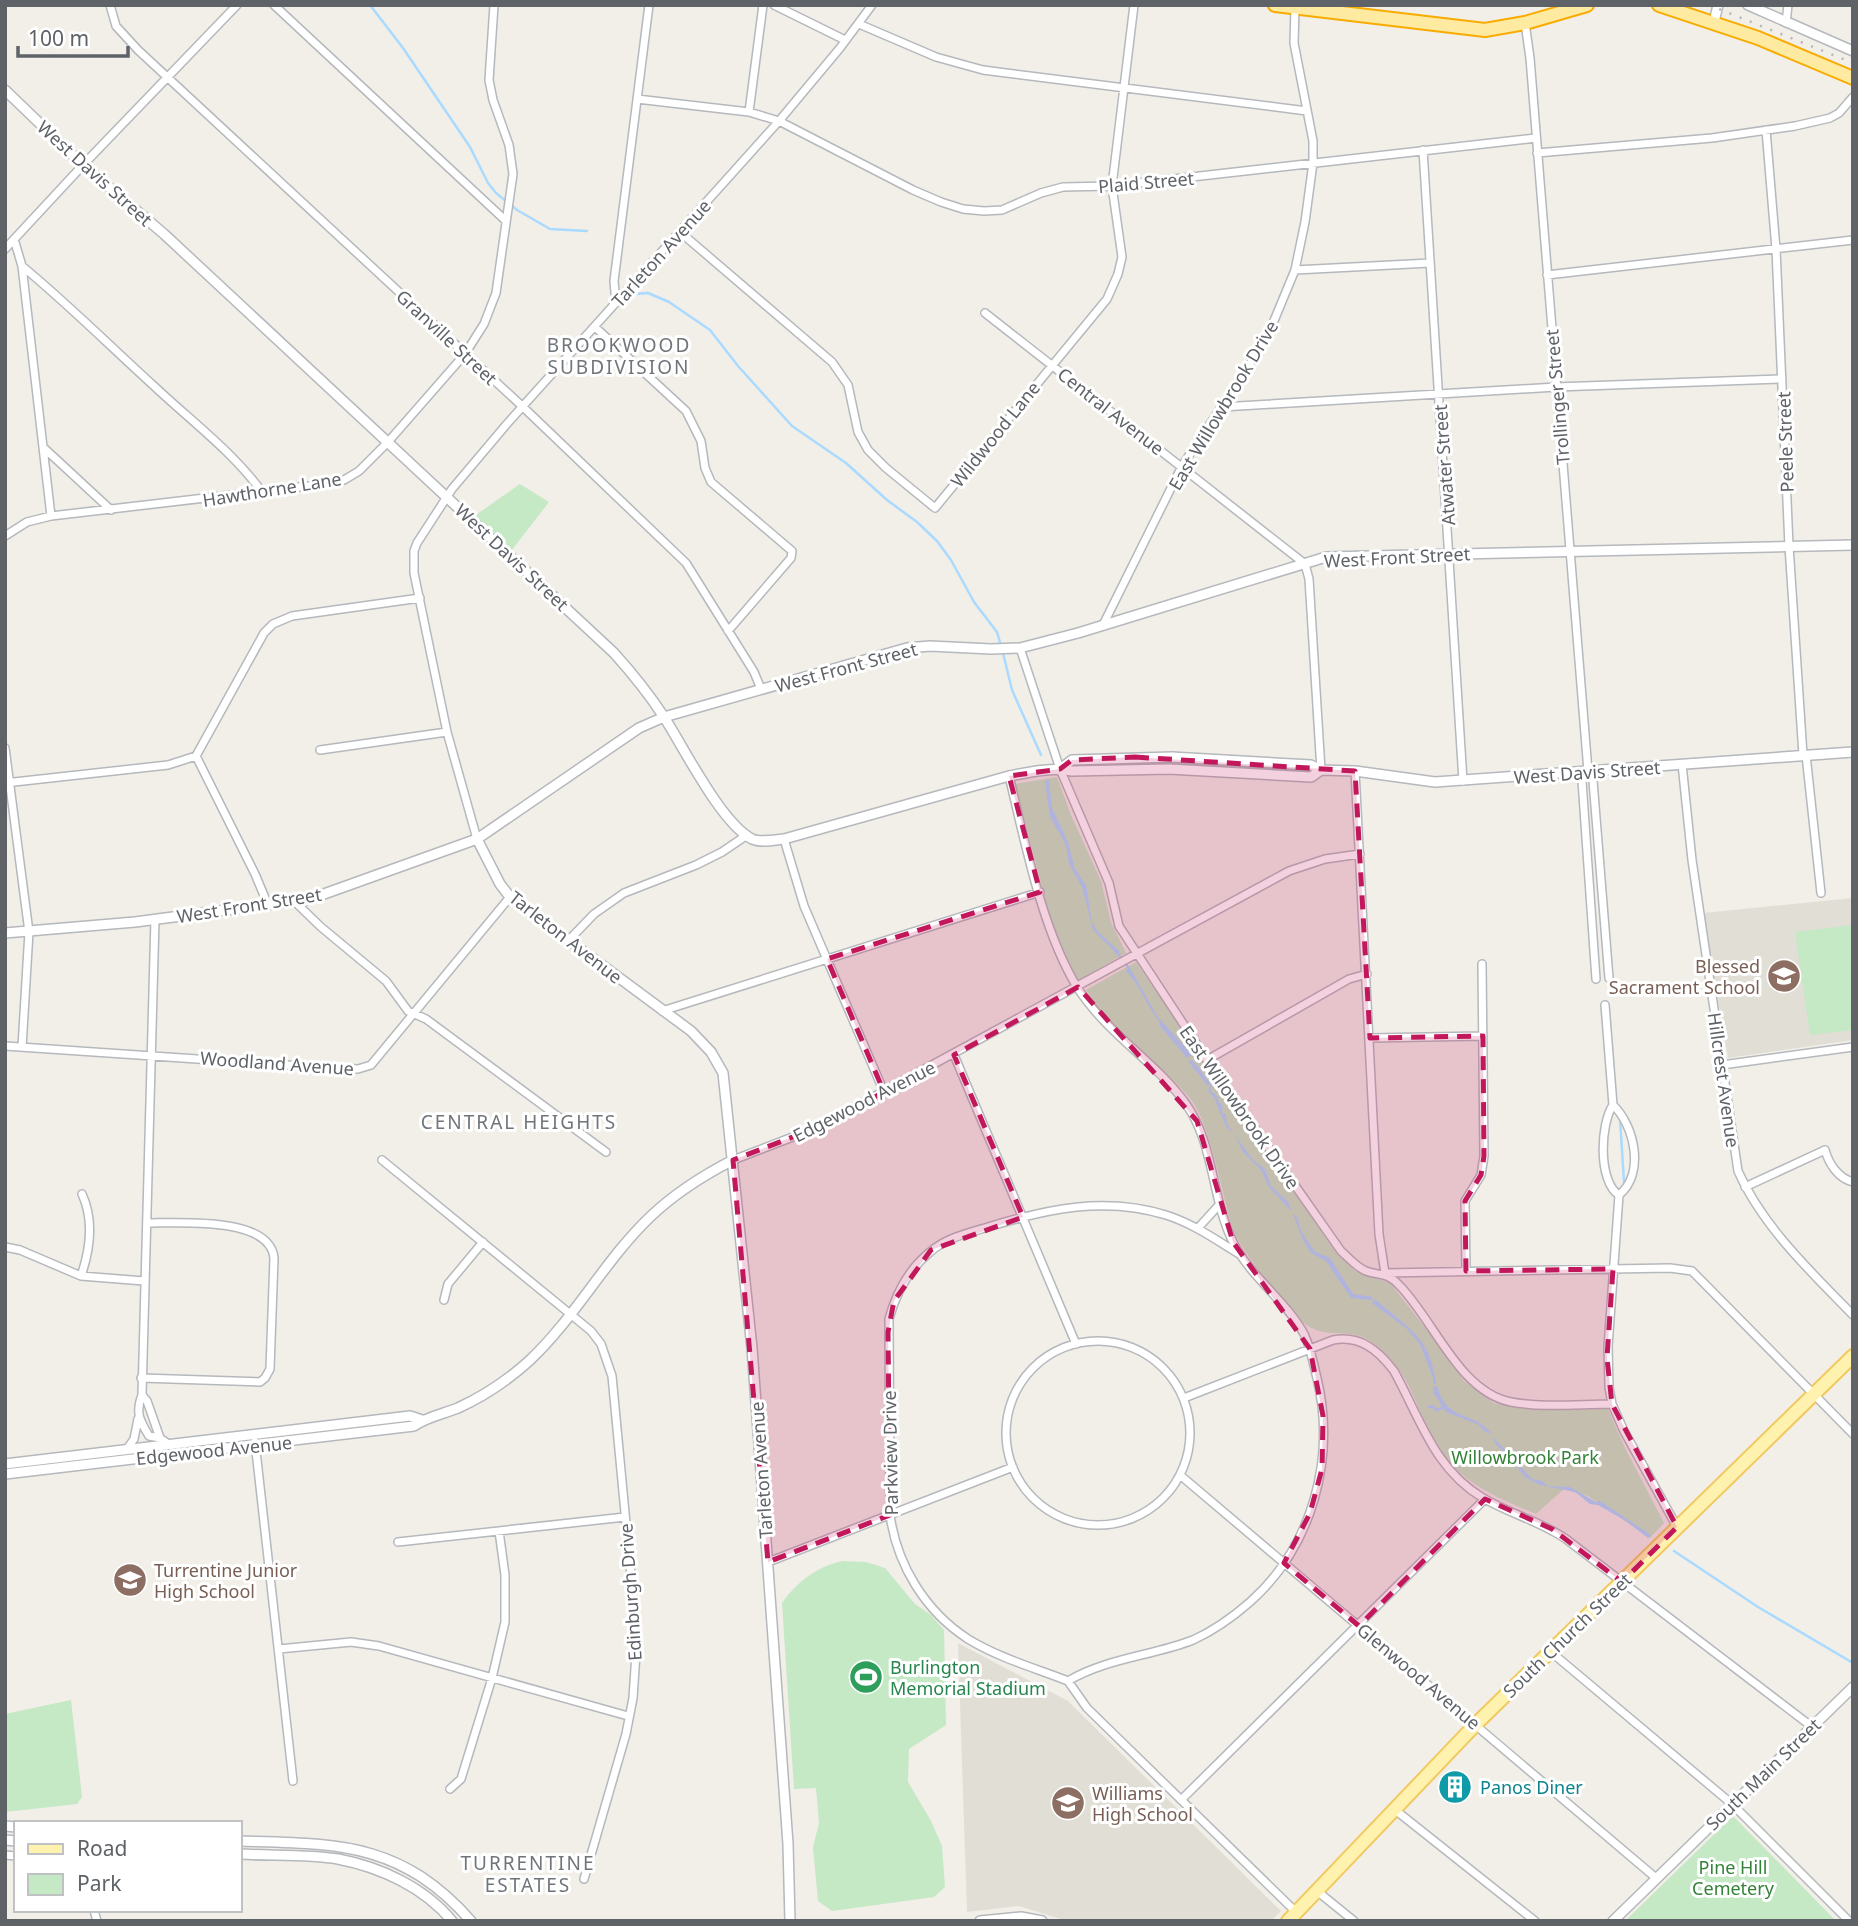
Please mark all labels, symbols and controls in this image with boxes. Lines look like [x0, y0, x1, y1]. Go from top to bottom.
scale bar [18, 14, 128, 58]
text: 100 m [28, 24, 89, 52]
street label: West Davis Street [32, 115, 158, 231]
street label: Plaid Street [1097, 166, 1195, 198]
street label: Tarleton Avenue [606, 194, 716, 312]
street label: Granville Street [391, 284, 503, 390]
street label: East Willowbrook Drive [1163, 316, 1283, 494]
street label: Trollinger Street [1539, 328, 1575, 466]
district label: BROOKWOOD SUBDIVISION [547, 332, 691, 380]
street label: Central Avenue [1053, 362, 1169, 460]
street label: Wildwood Lane [945, 376, 1045, 492]
street label: Peele Street [1771, 391, 1799, 493]
street label: Atwater Street [1428, 403, 1460, 526]
street label: Hawthorne Lane [201, 466, 343, 512]
street label: West Davis Street [450, 498, 574, 616]
street label: West Front Street [1323, 541, 1471, 573]
street label: West Front Street [772, 636, 920, 698]
street label: West Davis Street [1513, 755, 1662, 789]
street label: West Front Street [175, 882, 324, 928]
street label: Tarleton Avenue [505, 885, 627, 989]
place label: Blessed Sacrament School [1609, 954, 1760, 999]
school or university icon: Blessed Sacrament School [1765, 957, 1803, 995]
street label: Hillcrest Avenue [1703, 1011, 1745, 1149]
street label: East Willowbrook Drive [1175, 1021, 1305, 1193]
street label: Woodland Avenue [199, 1046, 355, 1080]
street label: Edgewood Avenue [789, 1055, 939, 1147]
district label: CENTRAL HEIGHTS [421, 1109, 617, 1135]
street label: Parkview Drive [877, 1390, 903, 1516]
street label: Tarleton Avenue [744, 1401, 778, 1539]
street label: Edgewood Avenue [135, 1430, 293, 1470]
park label: Willowbrook Park [1451, 1445, 1599, 1469]
street label: Edinburgh Drive [613, 1522, 647, 1662]
place label: Turrentine Junior High School [154, 1558, 298, 1603]
school or university icon: Turrentine Junior High School [111, 1561, 149, 1599]
street label: South Church Street [1498, 1567, 1637, 1703]
street label: Glenwood Avenue [1352, 1617, 1486, 1735]
place label: Burlington Memorial Stadium [890, 1655, 1046, 1700]
sports icon: Burlington Memorial Stadium [847, 1658, 885, 1696]
street label: South Main Street [1700, 1712, 1826, 1835]
building icon: Panos Diner [1436, 1768, 1474, 1806]
place label: Panos Diner [1480, 1775, 1583, 1799]
place label: Williams High School [1092, 1781, 1193, 1826]
school or university icon: Williams High School [1049, 1784, 1087, 1822]
legend [14, 1821, 242, 1912]
text: Road [77, 1834, 127, 1862]
district label: TURRENTINE ESTATES [460, 1850, 596, 1898]
park label: Pine Hill Cemetery [1692, 1855, 1775, 1900]
text: Park [77, 1869, 122, 1897]

